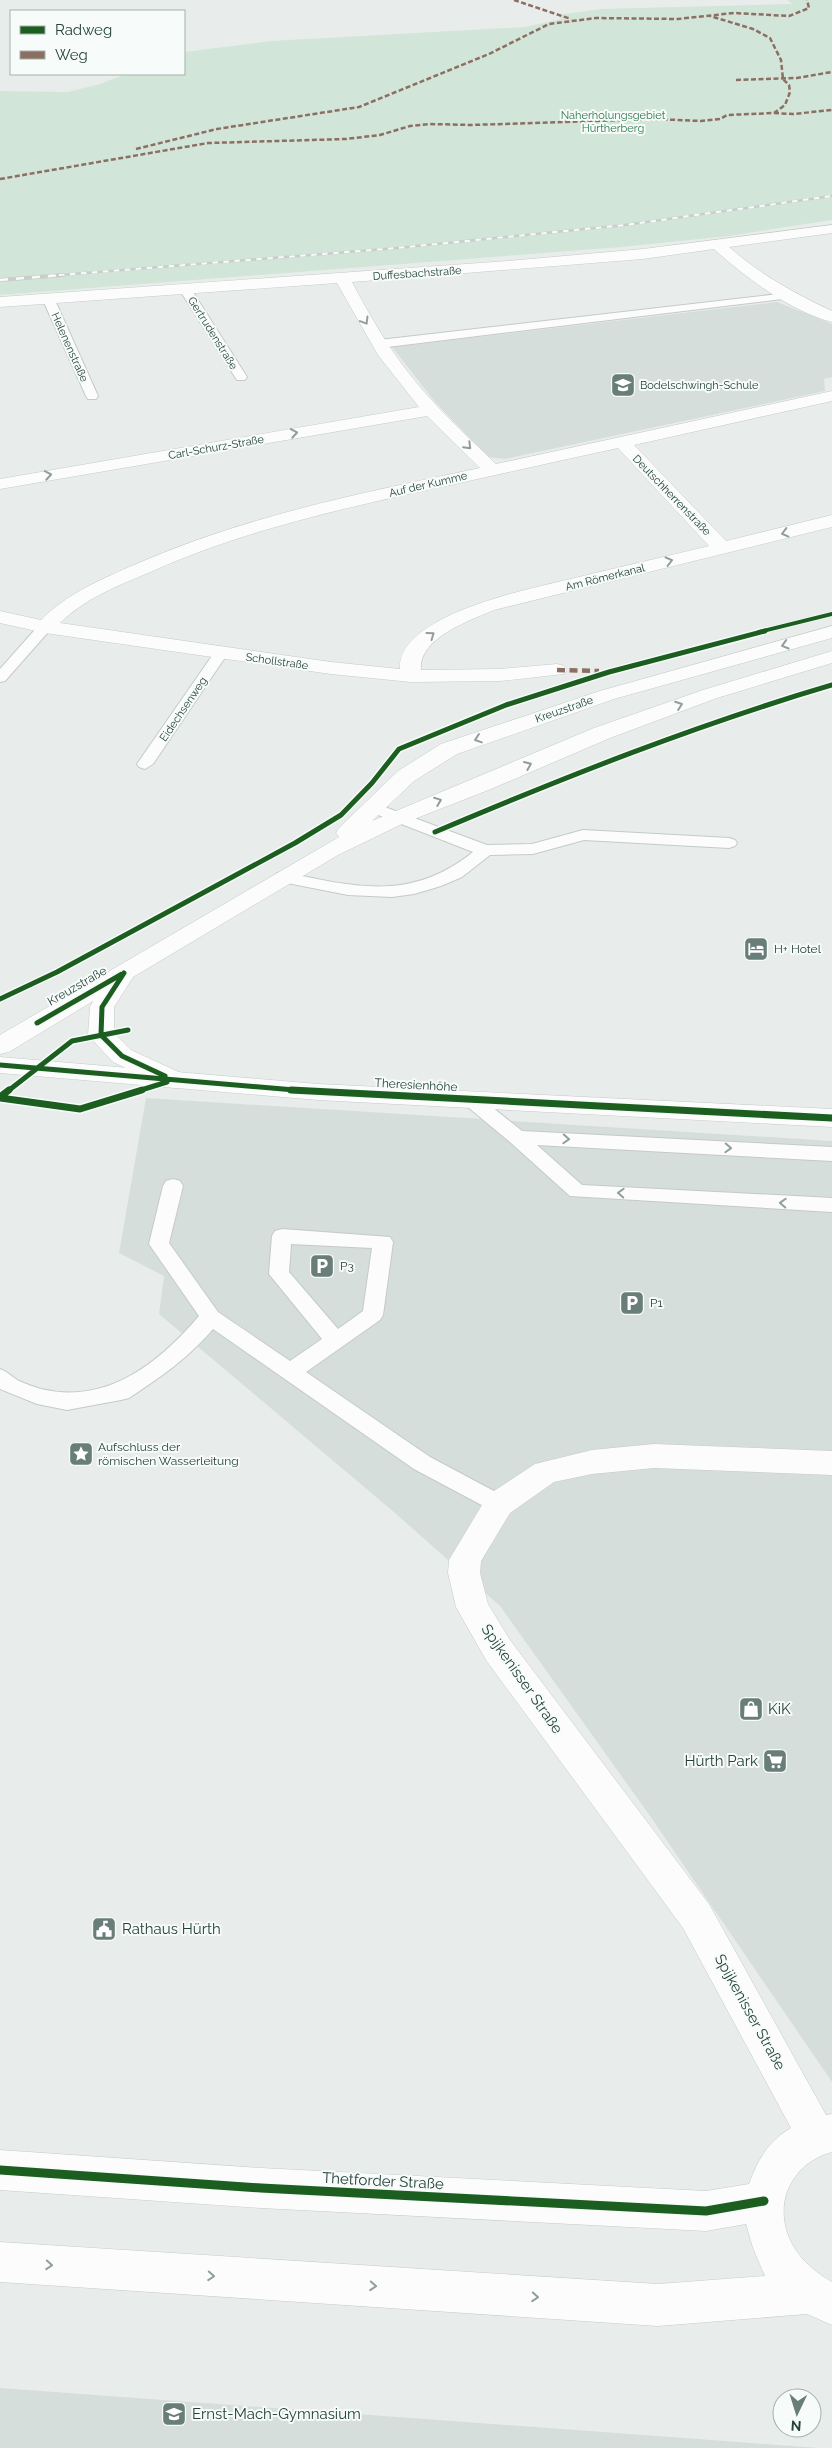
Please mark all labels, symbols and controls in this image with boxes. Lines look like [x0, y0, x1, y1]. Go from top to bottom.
legend [10, 10, 185, 75]
text: Radweg [55, 21, 112, 39]
text: Weg [55, 46, 88, 64]
park label: Naherholungsgebiet Hürtherberg [561, 109, 666, 135]
street label: Duffesbachstraße [372, 264, 462, 283]
street label: Gertrudenstraße [185, 294, 240, 373]
street label: Helenenstraße [48, 310, 91, 384]
one-way arrow [358, 316, 368, 325]
school or university icon: Bodelschwingh-Schule [610, 372, 636, 398]
place label: Bodelschwingh-Schule [640, 379, 759, 392]
one-way arrow [290, 429, 299, 439]
street label: Carl-Schurz-Straße [167, 433, 265, 462]
one-way arrow [462, 440, 471, 449]
street label: Deutschherrenstraße [630, 452, 714, 539]
street label: Auf der Kumme [388, 469, 469, 500]
one-way arrow [44, 471, 52, 481]
one-way arrow [780, 527, 789, 538]
one-way arrow [664, 557, 672, 567]
street label: Am Römerkanal [564, 561, 646, 594]
one-way arrow [425, 632, 435, 641]
one-way arrow [781, 639, 790, 649]
street label: Schollstraße [245, 651, 310, 672]
street label: Eidechsenweg [157, 675, 210, 744]
street label: Kreuzstraße [533, 693, 595, 725]
one-way arrow [674, 701, 683, 711]
one-way arrow [474, 733, 483, 743]
one-way arrow [523, 761, 532, 771]
one-way arrow [434, 797, 442, 807]
hotel icon: H+ Hotel [743, 936, 769, 962]
place label: H+ Hotel [774, 942, 822, 956]
street label: Kreuzstraße [45, 963, 109, 1009]
street label: Theresienhöhe [374, 1076, 458, 1094]
one-way arrow [562, 1134, 570, 1145]
one-way arrow [724, 1143, 732, 1154]
one-way arrow [617, 1188, 625, 1199]
one-way arrow [779, 1197, 787, 1208]
parking icon: P3 [309, 1253, 335, 1279]
place label: P3 [340, 1259, 354, 1273]
parking icon: P1 [619, 1290, 645, 1316]
place label: P1 [650, 1296, 663, 1310]
place label: Aufschluss der römischen Wasserleitung [98, 1440, 239, 1468]
place icon: Aufschluss der römischen Wasserleitung [68, 1441, 94, 1467]
street label: Spijkenisser Straße [477, 1621, 567, 1738]
shop icon: KiK [738, 1696, 764, 1722]
place label: KiK [768, 1700, 791, 1718]
supermarket icon: Hürth Park [762, 1748, 788, 1774]
place label: Hürth Park [685, 1752, 758, 1770]
public building icon: Rathaus Hürth [91, 1916, 117, 1942]
place label: Rathaus Hürth [122, 1920, 221, 1938]
street label: Spijkenisser Straße [711, 1951, 789, 2073]
street label: Thetforder Straße [322, 2169, 444, 2193]
one-way arrow [45, 2260, 53, 2271]
one-way arrow [207, 2270, 215, 2281]
one-way arrow [369, 2281, 377, 2292]
one-way arrow [531, 2291, 539, 2302]
north arrow [772, 2388, 822, 2438]
school or university icon: Ernst-Mach-Gymnasium [161, 2401, 187, 2427]
place label: Ernst-Mach-Gymnasium [192, 2405, 361, 2423]
text: N [790, 2418, 802, 2434]

